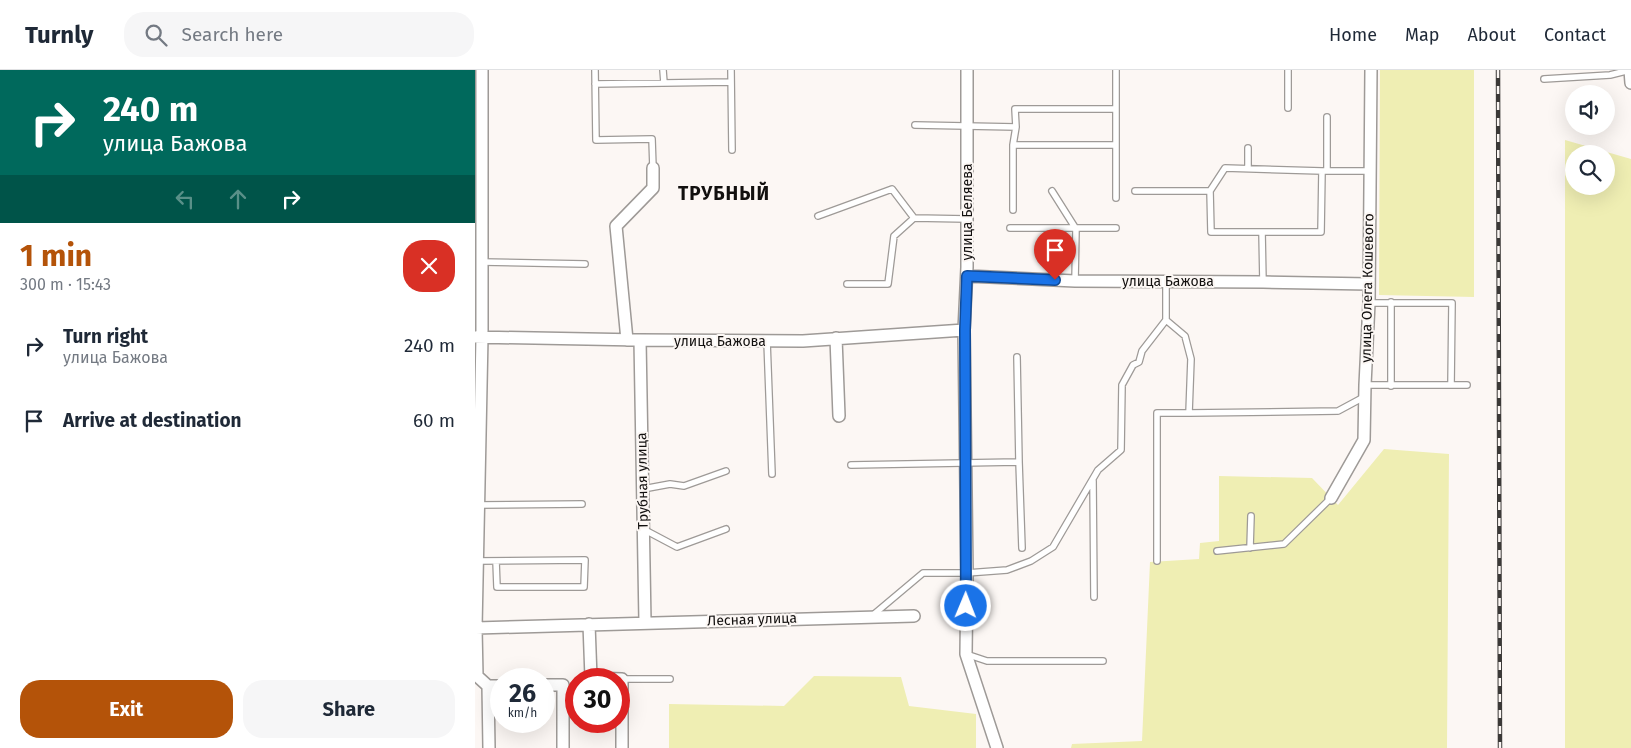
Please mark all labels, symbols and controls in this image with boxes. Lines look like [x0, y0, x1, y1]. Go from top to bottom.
search box [124, 12, 474, 57]
text: Turnly [25, 21, 94, 49]
icon: search [142, 21, 170, 49]
text: Search here [182, 23, 283, 46]
text: Home [1329, 24, 1377, 46]
text: Map [1405, 24, 1439, 46]
text: About [1467, 24, 1516, 46]
text: Contact [1544, 24, 1606, 46]
map controls [1565, 85, 1615, 195]
button: sound [1565, 85, 1615, 135]
text: 240 m [103, 88, 198, 130]
icon: right [20, 90, 85, 155]
text: улица Бажова [103, 130, 247, 157]
button: search [1565, 145, 1615, 195]
street label: улица Беляева [959, 163, 976, 261]
district label: ТРУБНЫЙ [678, 181, 770, 205]
icon: left [171, 185, 199, 213]
icon: ahead [224, 185, 252, 213]
icon: right [277, 185, 305, 213]
street label: улица Олега Кошевого [1358, 213, 1377, 363]
pin [1034, 229, 1076, 280]
icon: arrive [1041, 236, 1069, 264]
text: 1 min [20, 238, 92, 274]
button: close [403, 240, 455, 292]
street label: улица Бажова [1122, 273, 1214, 290]
text: 300 m · 15:43 [20, 275, 111, 294]
text: Turn right [63, 325, 148, 348]
icon: right [20, 332, 48, 360]
street label: улица Бажова [674, 333, 766, 350]
text: 240 m [404, 334, 455, 357]
text: улица Бажова [63, 348, 168, 367]
icon: arrive [20, 407, 48, 435]
text: Arrive at destination [63, 409, 242, 432]
text: 60 m [413, 409, 455, 432]
street label: Трубная улица [633, 432, 652, 530]
position arrow [939, 579, 991, 631]
street label: Лесная улица [707, 609, 797, 630]
speed limit sign: 30 [565, 668, 630, 733]
text: 26 [509, 679, 536, 709]
button: Exit [20, 680, 233, 738]
button: Share [243, 680, 455, 738]
text: km/h [508, 706, 537, 720]

